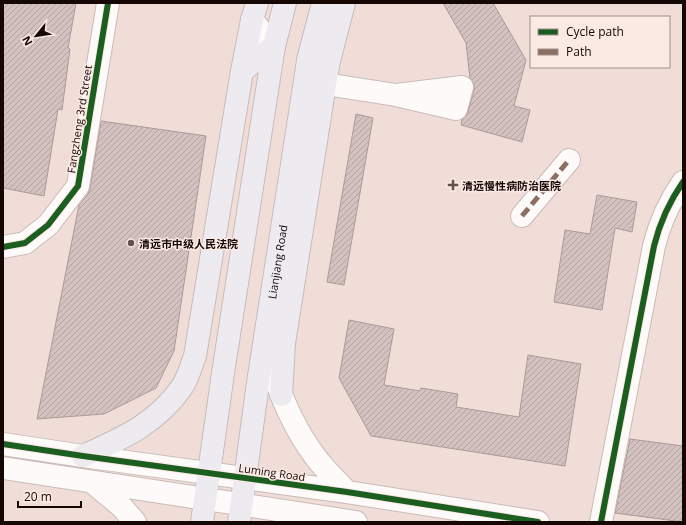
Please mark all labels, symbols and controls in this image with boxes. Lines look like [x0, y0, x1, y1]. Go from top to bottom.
north arrow [16, 16, 56, 56]
legend [530, 16, 670, 68]
text: Cycle path [566, 23, 624, 40]
text: N [18, 34, 36, 49]
text: Path [566, 43, 592, 60]
street label: Fangzheng 3rd Street [63, 64, 95, 174]
place label: 清远慢性病防治医院 [462, 178, 561, 193]
marker: 清远慢性病防治医院 [447, 179, 459, 191]
street label: Lianjiang Road [264, 224, 290, 300]
place label: 清远市中级人民法院 [139, 236, 238, 251]
marker: 清远市中级人民法院 [126, 238, 136, 248]
street label: Luming Road [238, 460, 306, 484]
scale bar [18, 483, 81, 509]
text: 20 m [24, 488, 52, 505]

